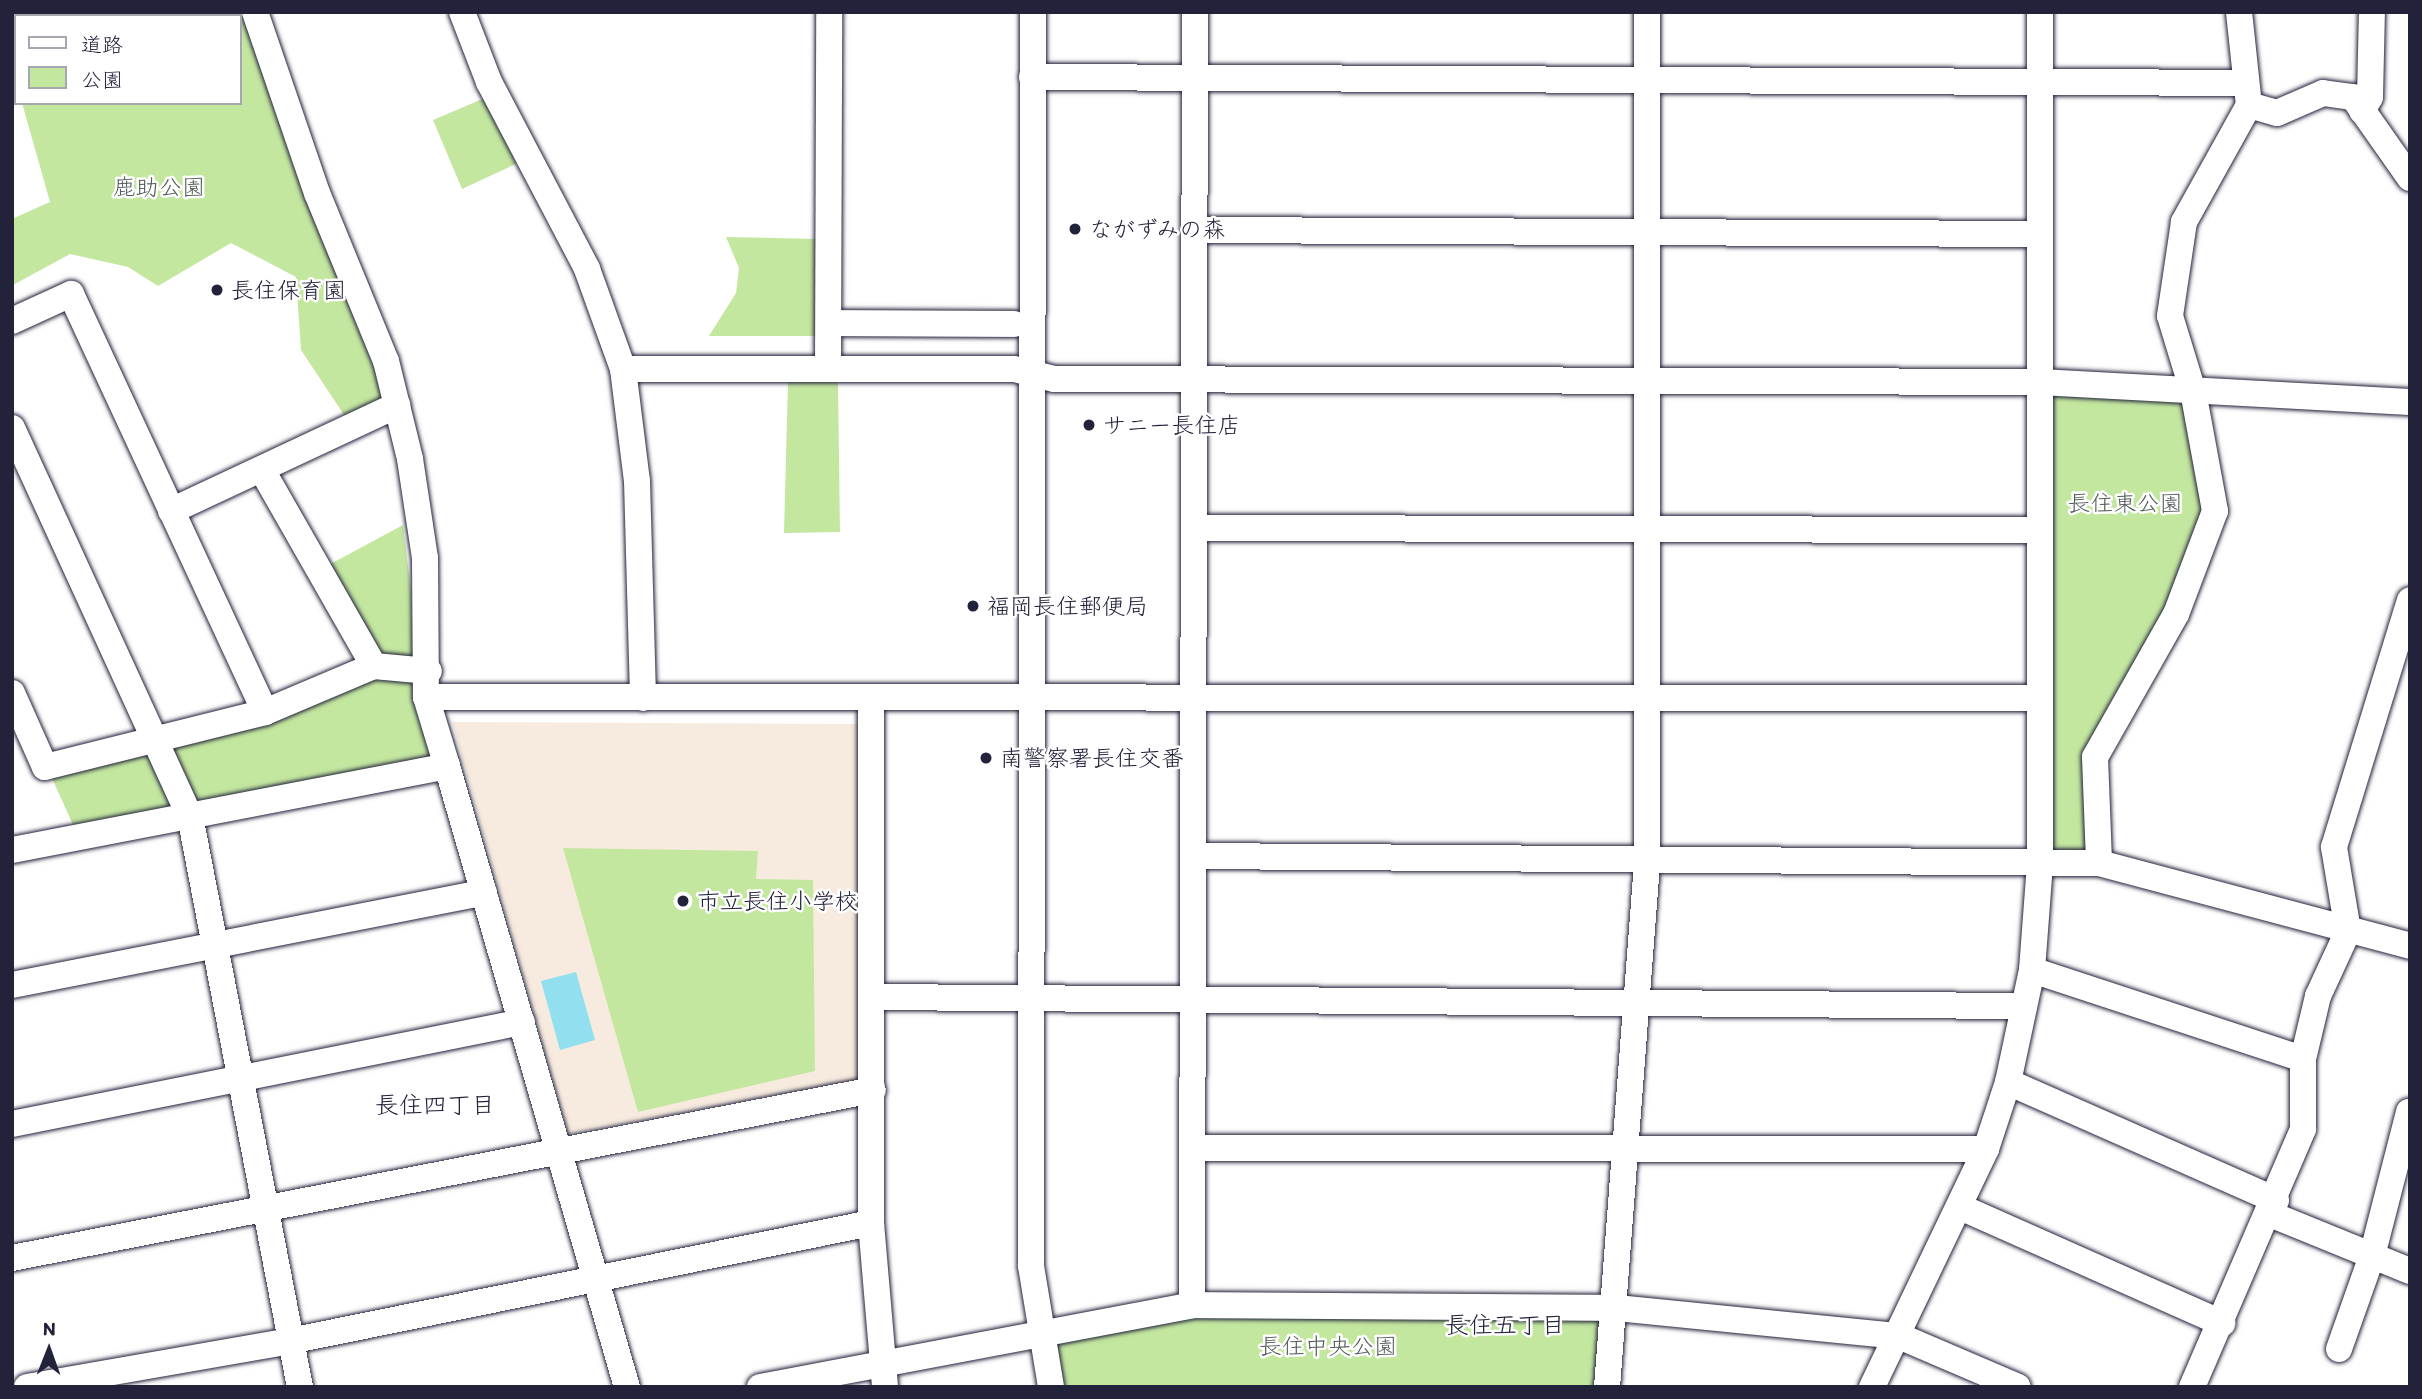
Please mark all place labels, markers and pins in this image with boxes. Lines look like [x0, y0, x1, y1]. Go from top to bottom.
place label: ながずみの森 [1089, 215, 1227, 243]
marker: ながずみの森 [1067, 221, 1083, 237]
place label: 長住保育園 [231, 276, 346, 304]
marker: 長住保育園 [209, 282, 225, 298]
place label: サニー長住店 [1103, 411, 1241, 439]
marker: サニー長住店 [1081, 417, 1097, 433]
place label: 福岡長住郵便局 [987, 592, 1148, 620]
marker: 福岡長住郵便局 [965, 598, 981, 614]
place label: 南警察署長住交番 [1000, 744, 1184, 772]
marker: 南警察署長住交番 [978, 750, 994, 766]
place label: 市立長住小学校 [697, 887, 858, 915]
marker: 市立長住小学校 [675, 893, 691, 909]

